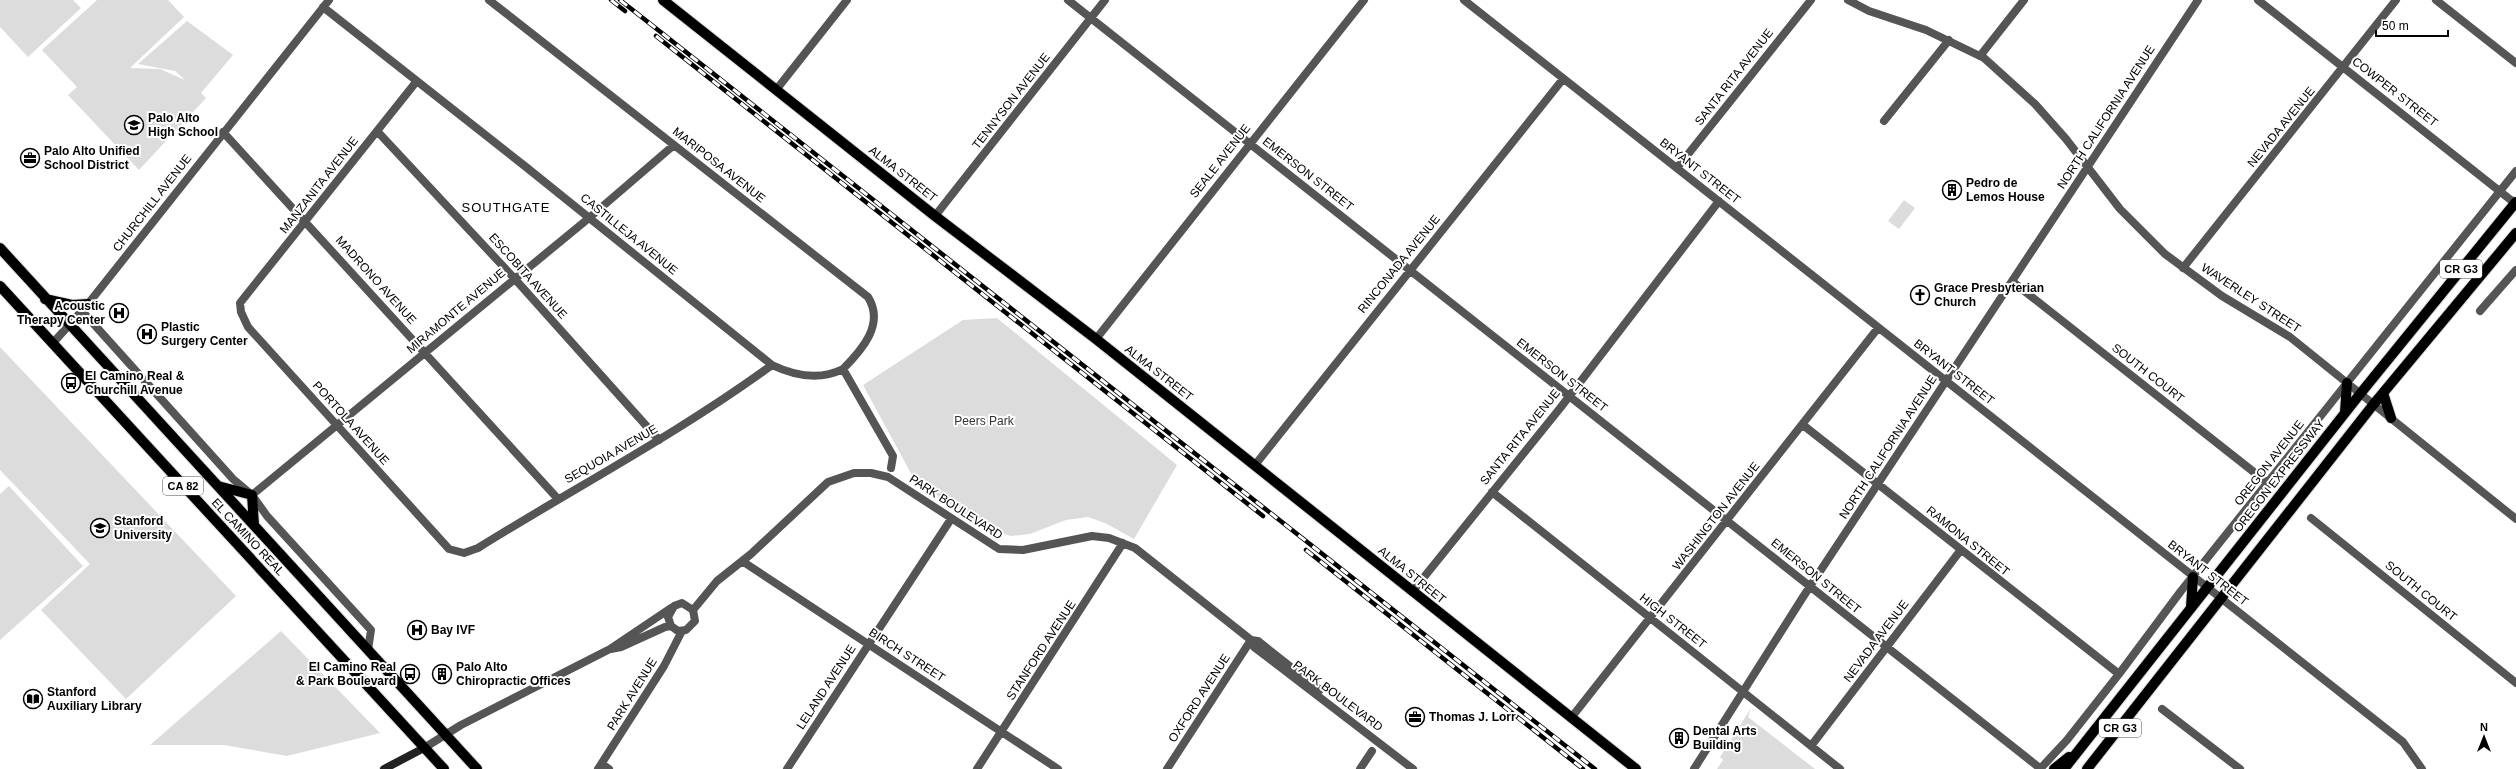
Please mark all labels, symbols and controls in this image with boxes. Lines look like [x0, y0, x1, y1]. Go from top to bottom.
scale bar [2376, 12, 2448, 38]
text: 50 m [2382, 19, 2409, 33]
street label: SANTA RITA AVENUE [1692, 26, 1776, 128]
street label: NORTH CALIFORNIA AVENUE [2054, 43, 2158, 191]
street label: TENNYSON AVENUE [969, 50, 1053, 152]
street label: COWPER STREET [2349, 54, 2441, 130]
street label: NEVADA AVENUE [2244, 84, 2318, 170]
place label: Palo Alto High School [148, 111, 218, 139]
school or university icon: Palo Alto High School [123, 114, 145, 136]
street label: SEALE AVENUE [1187, 121, 1253, 201]
street label: MARIPOSA AVENUE [670, 124, 768, 206]
street label: MANZANITA AVENUE [277, 134, 361, 236]
street label: EMERSON STREET [1260, 134, 1357, 214]
street label: BRYANT STREET [1657, 135, 1743, 207]
street label: ALMA STREET [866, 143, 940, 205]
place label: Palo Alto Unified School District [44, 144, 140, 172]
office icon: Palo Alto Unified School District [19, 147, 41, 169]
street label: CHURCHILL AVENUE [110, 152, 194, 254]
place label: Pedro de Lemos House [1966, 176, 2045, 204]
building icon: Pedro de Lemos House [1941, 179, 1963, 201]
street label: CASTILLEJA AVENUE [578, 190, 680, 278]
district label: SOUTHGATE [462, 200, 550, 215]
street label: RINCONADA AVENUE [1355, 212, 1443, 316]
street label: ESCOBITA AVENUE [486, 230, 570, 322]
street label: MADRONO AVENUE [333, 233, 419, 327]
road number: CR G3 [2440, 260, 2482, 278]
street label: WAVERLEY STREET [2199, 261, 2304, 336]
street label: MIRAMONTE AVENUE [404, 266, 508, 356]
place label: Grace Presbyterian Church [1934, 281, 2044, 309]
church icon: Grace Presbyterian Church [1909, 284, 1931, 306]
place label: Acoustic Therapy Center [17, 299, 105, 327]
hospital icon: Acoustic Therapy Center [108, 302, 130, 324]
place label: Plastic Surgery Center [161, 320, 248, 348]
hospital icon: Plastic Surgery Center [136, 323, 158, 345]
street label: EMERSON STREET [1514, 335, 1611, 415]
street label: BRYANT STREET [1911, 336, 1997, 408]
street label: SOUTH COURT [2109, 340, 2187, 406]
street label: ALMA STREET [1122, 342, 1196, 404]
place label: El Camino Real & Churchill Avenue [85, 369, 185, 397]
bus stop icon: El Camino Real & Churchill Avenue [60, 372, 82, 394]
street label: NORTH CALIFORNIA AVENUE [1836, 373, 1940, 521]
street label: PORTOLA AVENUE [310, 378, 392, 468]
street label: SANTA RITA AVENUE [1477, 386, 1563, 488]
park label: Peers Park [954, 414, 1015, 428]
street label: OREGON EXPRESSWAY [2231, 417, 2327, 535]
street label: OREGON AVENUE [2231, 418, 2307, 508]
street label: SEQUOIA AVENUE [562, 422, 660, 486]
street label: WASHINGTON AVENUE [1669, 459, 1763, 573]
street label: PARK BOULEVARD [907, 472, 1005, 543]
road number: CA 82 [163, 477, 203, 495]
street label: EL CAMINO REAL [209, 496, 288, 579]
street label: RAMONA STREET [1924, 503, 2013, 579]
place label: Stanford University [114, 514, 172, 542]
school or university icon: Stanford University [89, 517, 111, 539]
street label: EMERSON STREET [1768, 536, 1864, 617]
street label: BRYANT STREET [2165, 537, 2251, 609]
street label: ALMA STREET [1375, 544, 1449, 607]
street label: SOUTH COURT [2382, 558, 2460, 624]
street label: HIGH STREET [1637, 591, 1710, 652]
street label: STANFORD AVENUE [1003, 597, 1079, 703]
street label: NEVADA AVENUE [1841, 597, 1911, 685]
hospital icon: Bay IVF [406, 619, 428, 641]
place label: Bay IVF [431, 623, 475, 637]
street label: BIRCH STREET [866, 625, 948, 685]
street label: LELAND AVENUE [793, 642, 859, 732]
street label: OXFORD AVENUE [1165, 651, 1233, 745]
street label: PARK AVENUE [604, 655, 660, 733]
street label: PARK BOULEVARD [1291, 658, 1386, 734]
place label: El Camino Real & Park Boulevard [296, 660, 396, 688]
place label: Palo Alto Chiropractic Offices [456, 660, 571, 688]
bus stop icon: El Camino Real & Park Boulevard [399, 663, 421, 685]
building icon: Palo Alto Chiropractic Offices [431, 663, 453, 685]
place label: Stanford Auxiliary Library [47, 685, 142, 713]
library icon: Stanford Auxiliary Library [22, 688, 44, 710]
office icon: Thomas J. Lorr [1404, 706, 1426, 728]
place label: Thomas J. Lorr [1429, 710, 1516, 724]
north arrow [2464, 717, 2504, 757]
road number: CR G3 [2099, 719, 2141, 737]
text: N [2480, 721, 2488, 733]
place label: Dental Arts Building [1693, 724, 1757, 752]
building icon: Dental Arts Building [1668, 727, 1690, 749]

